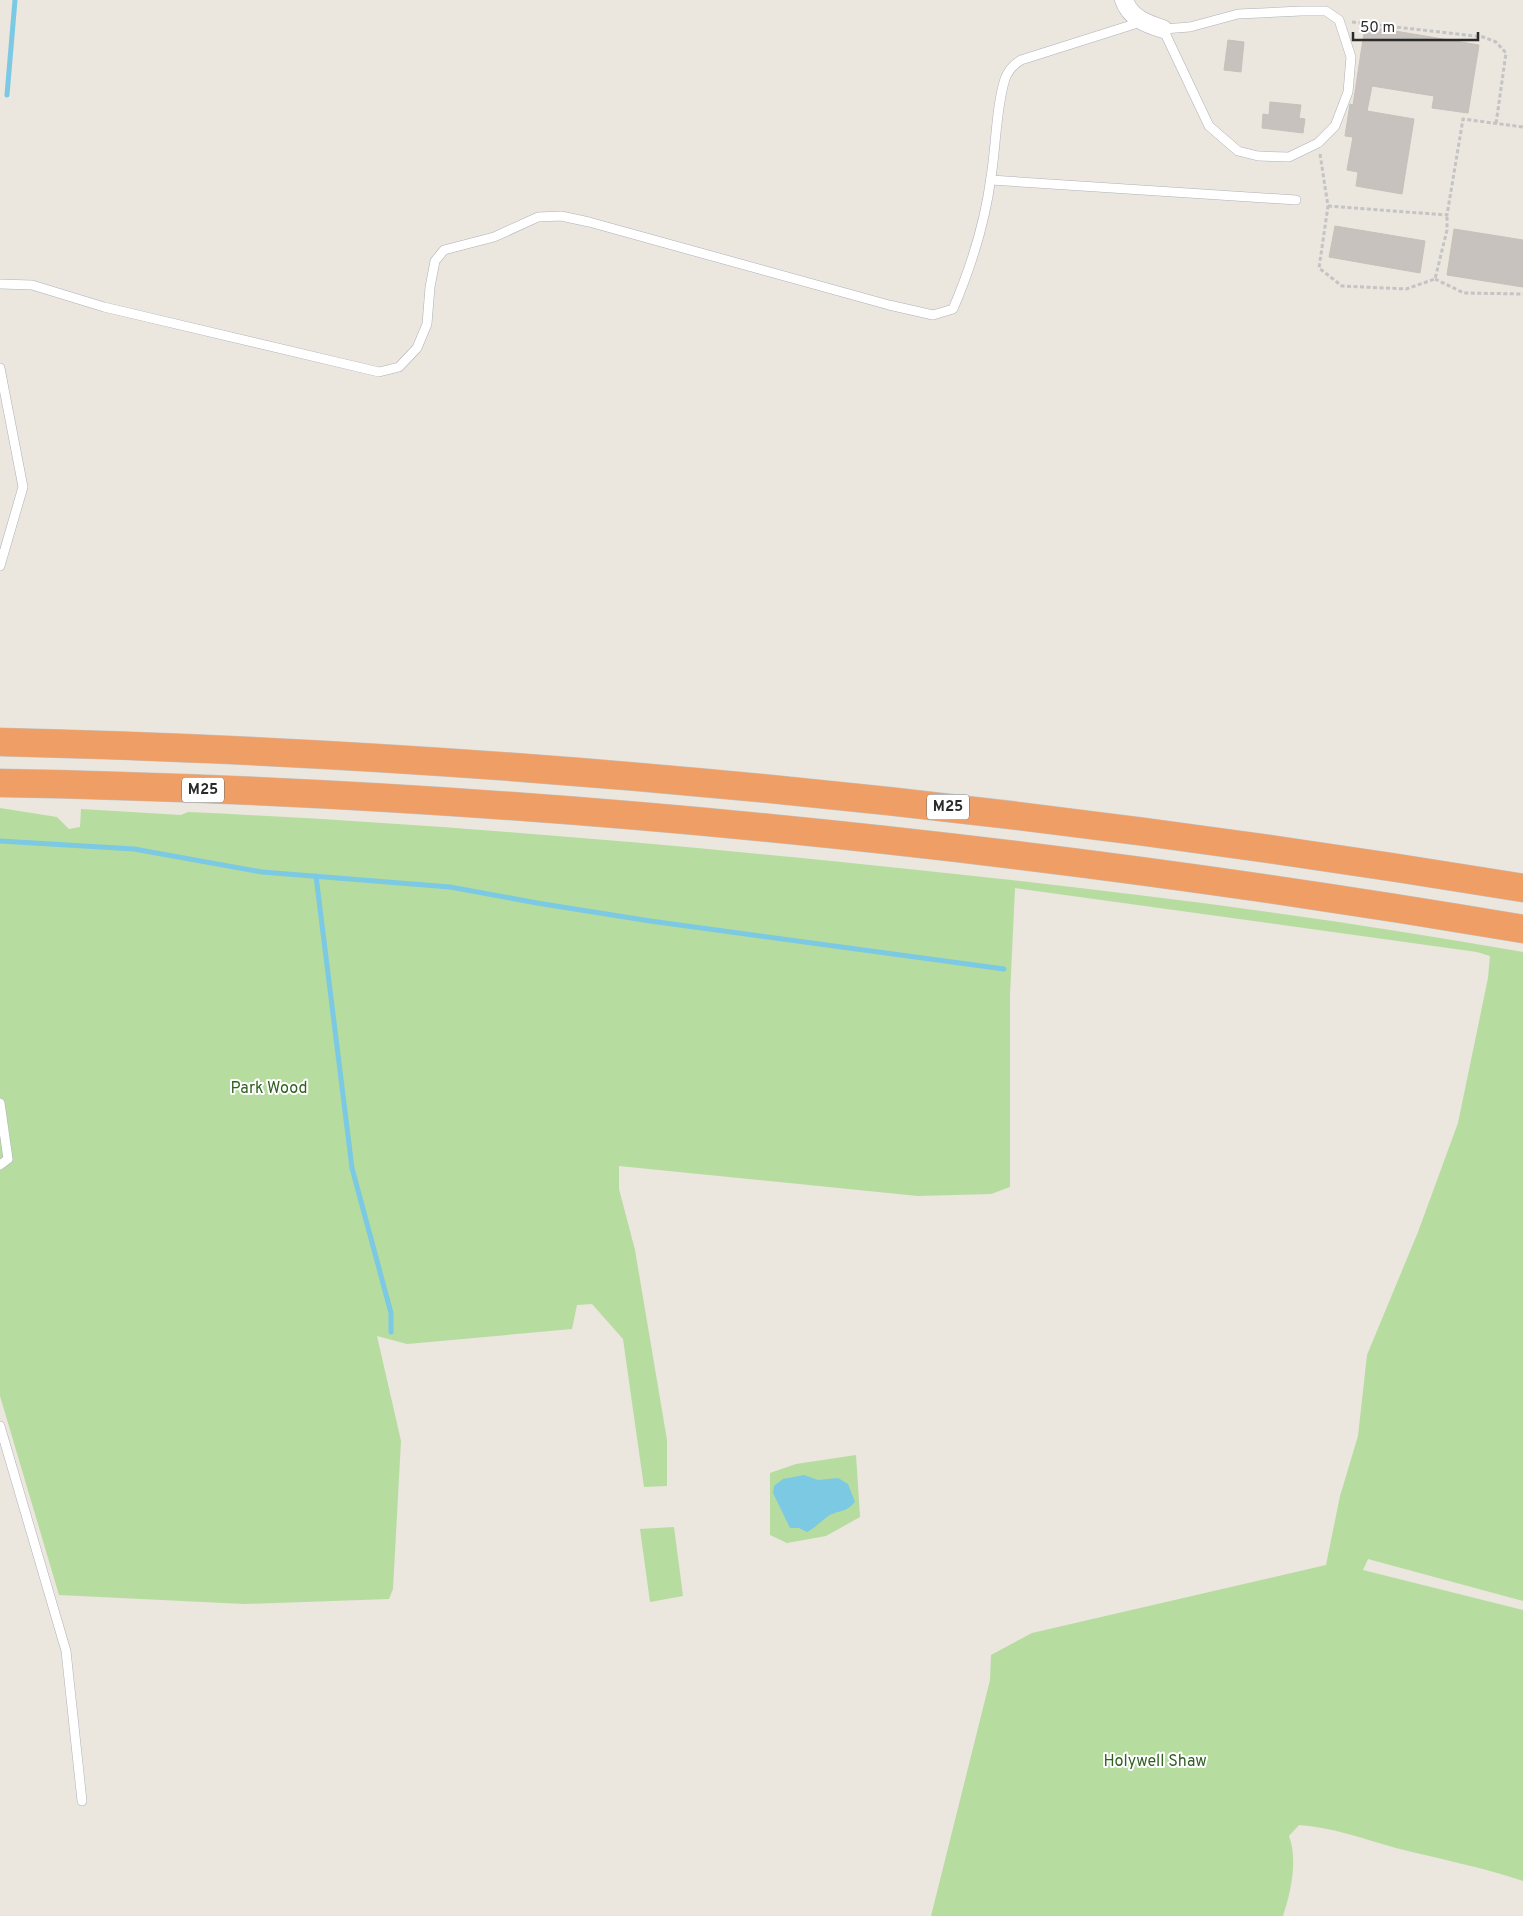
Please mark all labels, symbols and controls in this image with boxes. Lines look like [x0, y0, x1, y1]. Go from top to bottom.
scale bar [1353, 10, 1478, 42]
text: 50 m [1360, 19, 1395, 38]
road number: M25 [182, 778, 224, 802]
road number: M25 [927, 794, 969, 820]
park label: Park Wood [231, 1079, 307, 1099]
park label: Holywell Shaw [1103, 1752, 1207, 1772]

